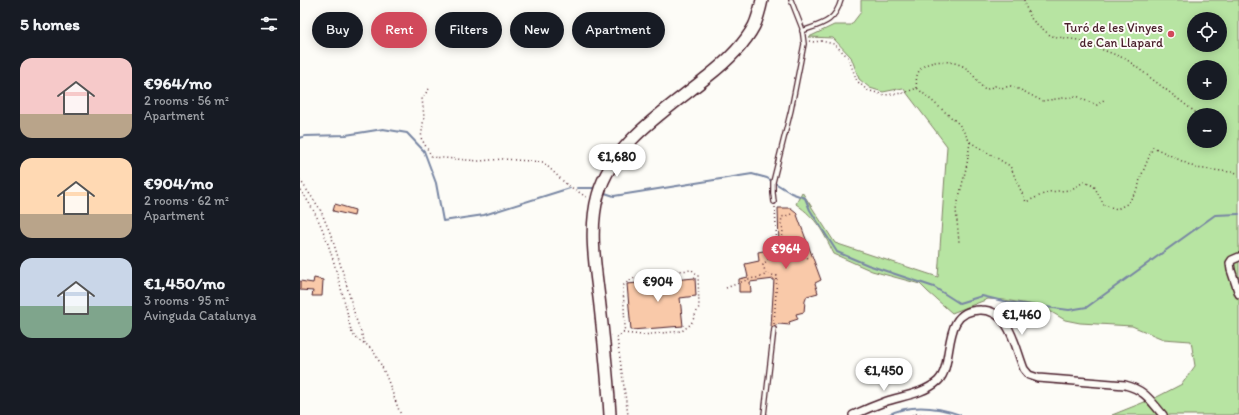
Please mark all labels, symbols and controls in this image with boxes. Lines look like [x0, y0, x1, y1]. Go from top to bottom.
chip: Buy [312, 12, 363, 48]
chip: Rent [371, 12, 427, 48]
chip: Filters [435, 12, 502, 48]
chip: New [510, 12, 564, 48]
chip: Apartment [572, 12, 665, 48]
map controls [1187, 12, 1227, 148]
button: locate [1187, 12, 1227, 52]
icon: filters [258, 13, 280, 35]
text: 5 homes [20, 14, 80, 34]
place label: Turó de les Vinyes de Can Llapard [1064, 20, 1163, 50]
marker: Turó de les Vinyes de Can Llapard [1166, 29, 1176, 39]
button: + [1187, 60, 1227, 100]
text: €964/mo [144, 73, 212, 93]
icon: home [52, 74, 100, 122]
text: 2 rooms · 56 m² [144, 93, 229, 108]
text: Apartment [144, 108, 205, 123]
button: − [1187, 108, 1227, 148]
pin: €1,680 [584, 144, 650, 178]
text: €1,680 [598, 149, 636, 164]
text: €904/mo [144, 173, 213, 193]
icon: home [52, 174, 100, 222]
text: 2 rooms · 62 m² [144, 193, 229, 208]
text: Apartment [144, 208, 205, 223]
pin: €964 [762, 236, 810, 270]
text: €964 [772, 241, 800, 256]
pin: €904 [634, 269, 682, 303]
text: €1,450/mo [144, 273, 225, 293]
icon: home [52, 274, 100, 322]
text: €904 [643, 274, 673, 289]
text: 3 rooms · 95 m² [144, 293, 229, 308]
pin: €1,460 [989, 302, 1055, 336]
text: €1,460 [1002, 307, 1042, 322]
text: Avinguda Catalunya [144, 308, 257, 323]
pin: €1,450 [851, 358, 917, 392]
text: €1,450 [864, 363, 904, 378]

